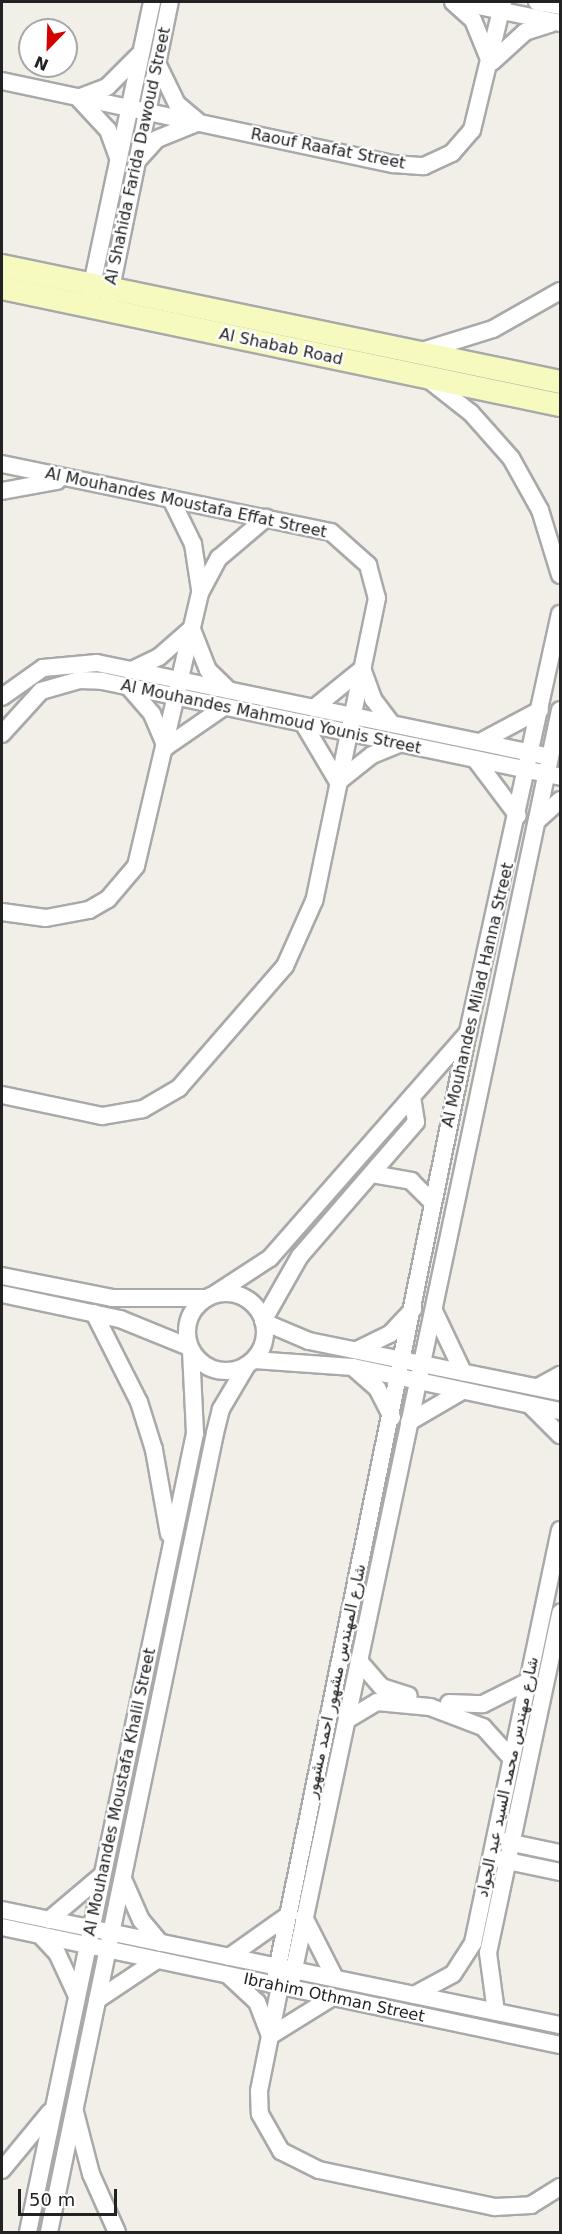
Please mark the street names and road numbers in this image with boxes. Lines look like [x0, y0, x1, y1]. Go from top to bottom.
street label: Al Shahida Farida Dawoud Street [101, 25, 175, 287]
street label: Raouf Raafat Street [249, 125, 407, 173]
street label: Al Shabab Road [217, 325, 345, 369]
street label: Al Mouhandes Moustafa Effat Street [43, 464, 329, 542]
street label: Al Mouhandes Mahmoud Younis Street [119, 676, 423, 758]
street label: Al Mouhandes Milad Hanna Street [438, 861, 518, 1129]
street label: شارع المهندس مشهور احمد مشهور [302, 1562, 370, 1800]
street label: Al Mouhandes Moustafa Khalil Street [80, 1646, 160, 1938]
street label: شارع مهندس محمد السيد عبد الجواد [473, 1655, 543, 1899]
street label: Ibrahim Othman Street [242, 1969, 426, 2027]

